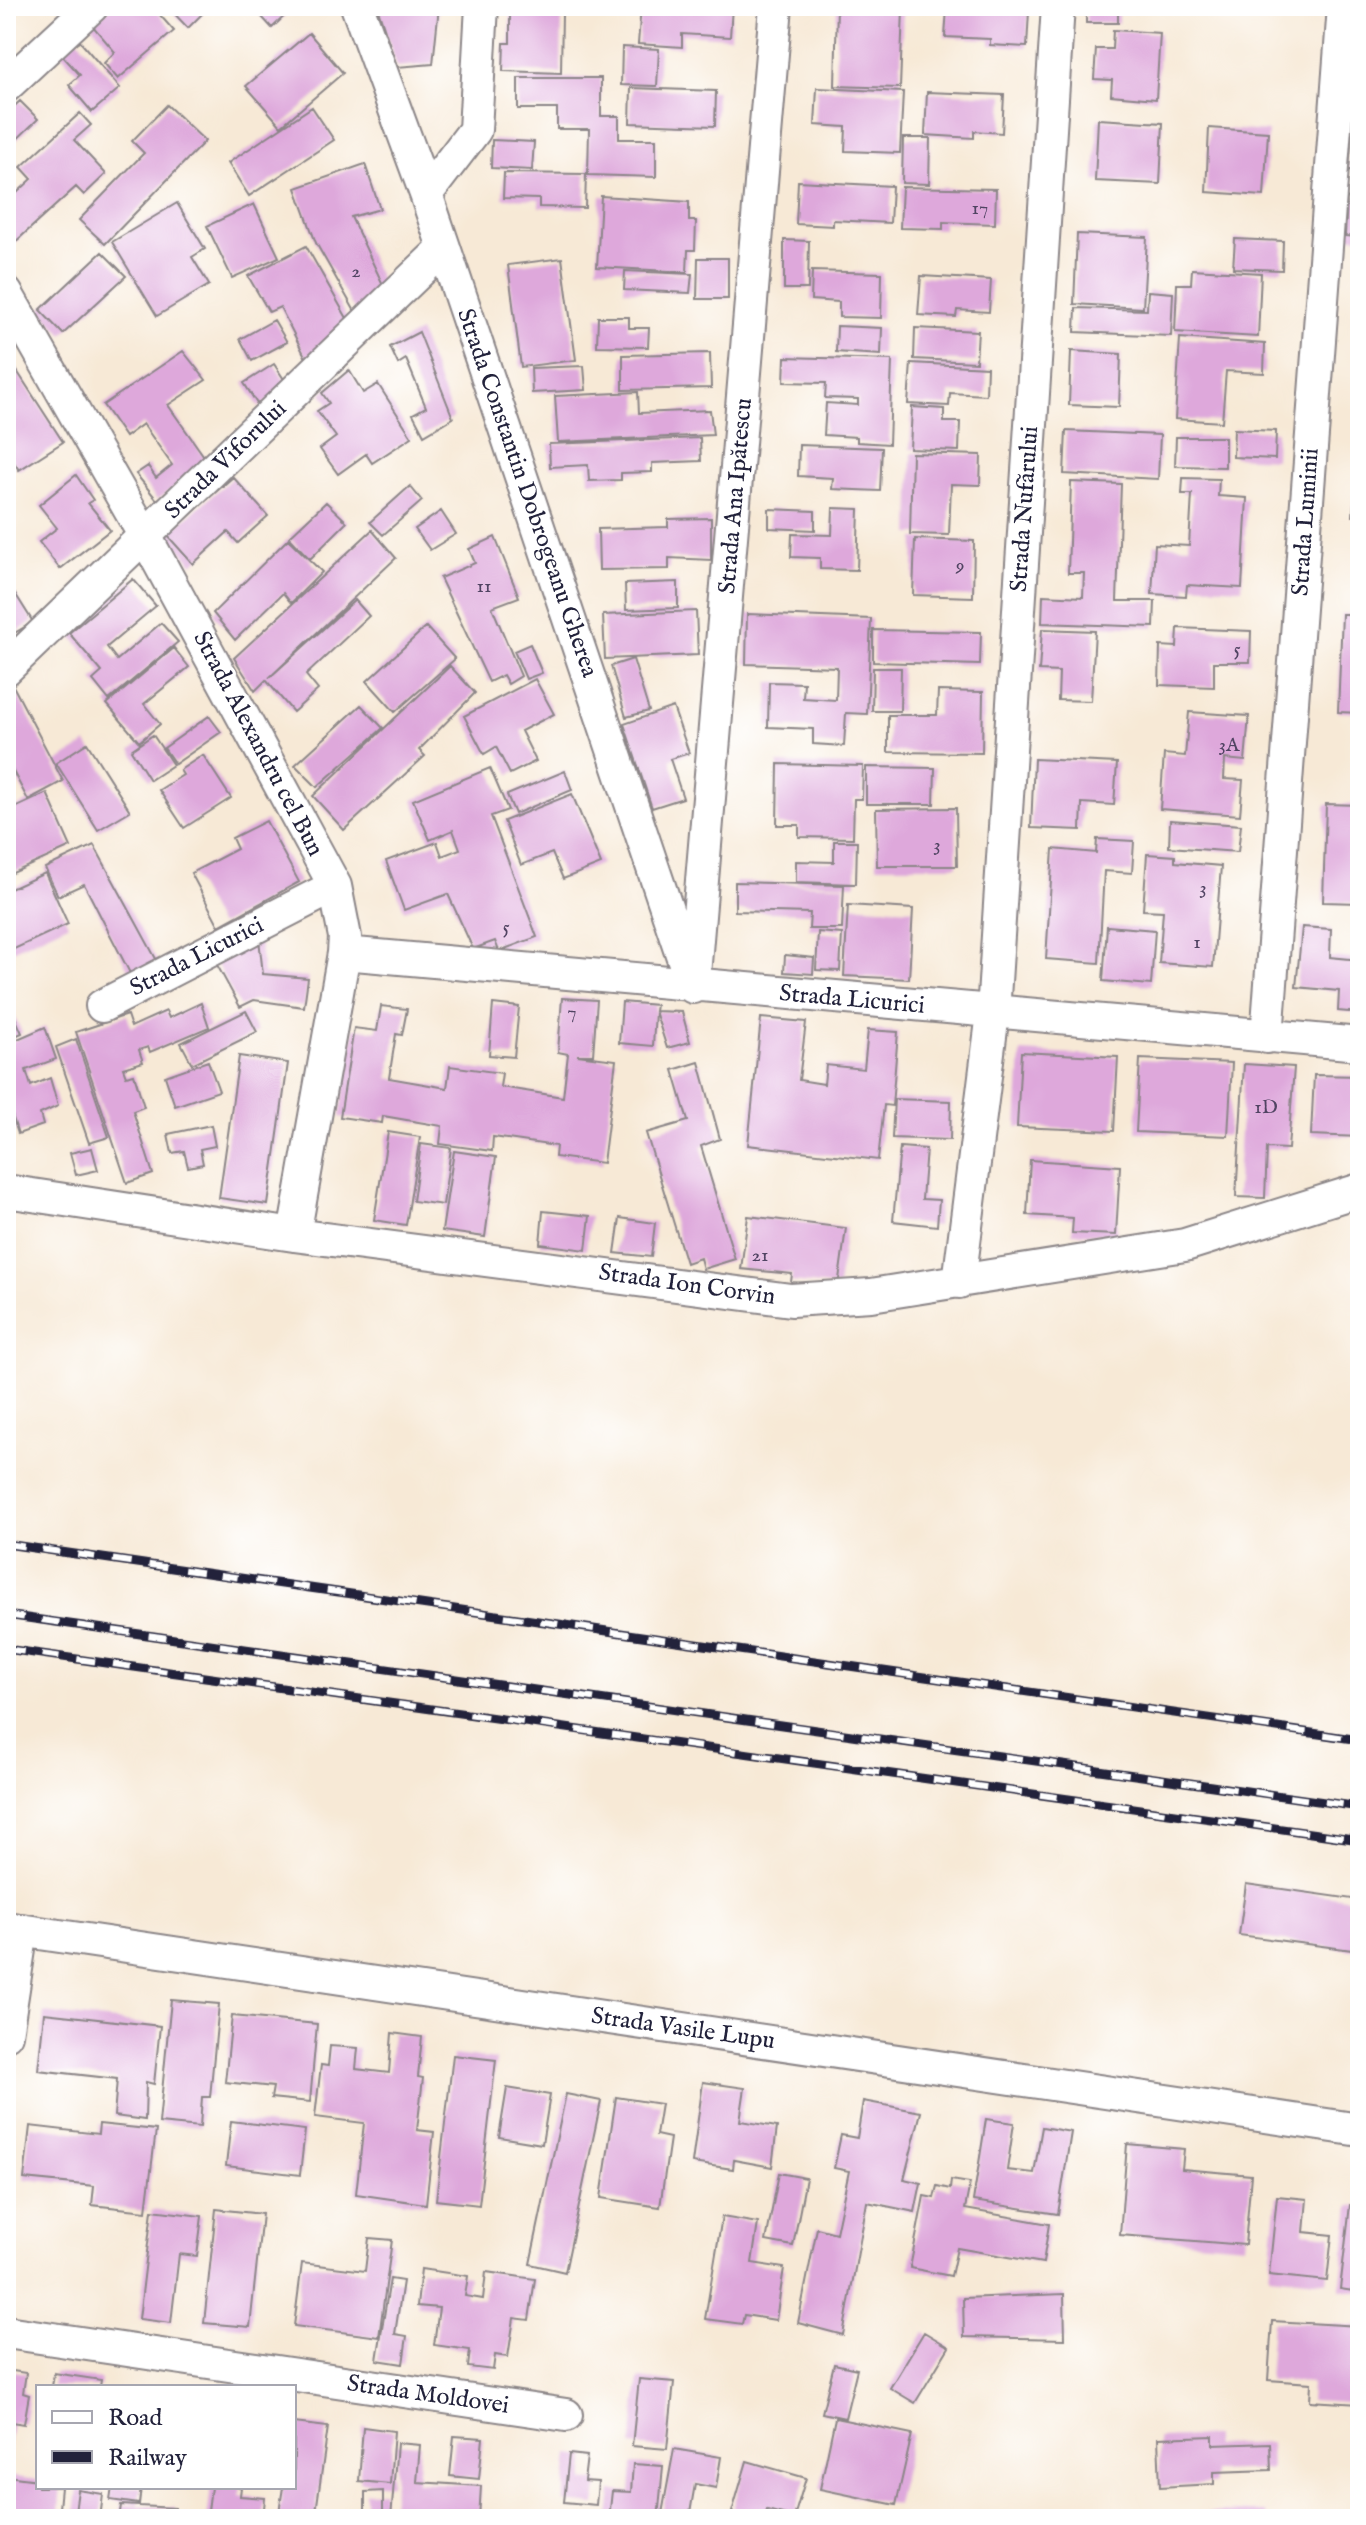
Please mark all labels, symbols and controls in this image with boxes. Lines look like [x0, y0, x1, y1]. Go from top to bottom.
house number: 17 [972, 196, 988, 221]
house number: 2 [351, 259, 361, 284]
street label: Strada Constantin Dobrogeanu Gherea [449, 305, 605, 682]
street label: Strada Viforului [158, 394, 294, 526]
street label: Strada Ana Ipătescu [712, 397, 760, 595]
street label: Strada Nufărului [1004, 425, 1046, 593]
street label: Strada Luminii [1285, 447, 1327, 597]
house number: 9 [955, 553, 964, 578]
house number: 11 [477, 574, 491, 599]
street label: Strada Alexandru cel Bun [186, 626, 331, 862]
house number: 5 [1233, 637, 1241, 662]
house number: 3A [1219, 733, 1240, 758]
house number: 3 [933, 833, 941, 858]
house number: 3 [1199, 876, 1207, 901]
street label: Strada Licurici [125, 910, 269, 1004]
house number: 5 [502, 915, 510, 940]
house number: 1 [1193, 930, 1201, 955]
street label: Strada Licurici [778, 978, 926, 1022]
house number: 7 [567, 1000, 577, 1025]
house number: 1D [1254, 1095, 1278, 1120]
house number: 21 [752, 1243, 768, 1268]
street label: Strada Ion Corvin [597, 1257, 777, 1313]
street label: Strada Vasile Lupu [589, 2001, 777, 2057]
street label: Strada Moldovei [345, 2368, 511, 2422]
legend [36, 2385, 296, 2489]
text: Road [108, 2403, 162, 2434]
text: Railway [108, 2443, 187, 2474]

